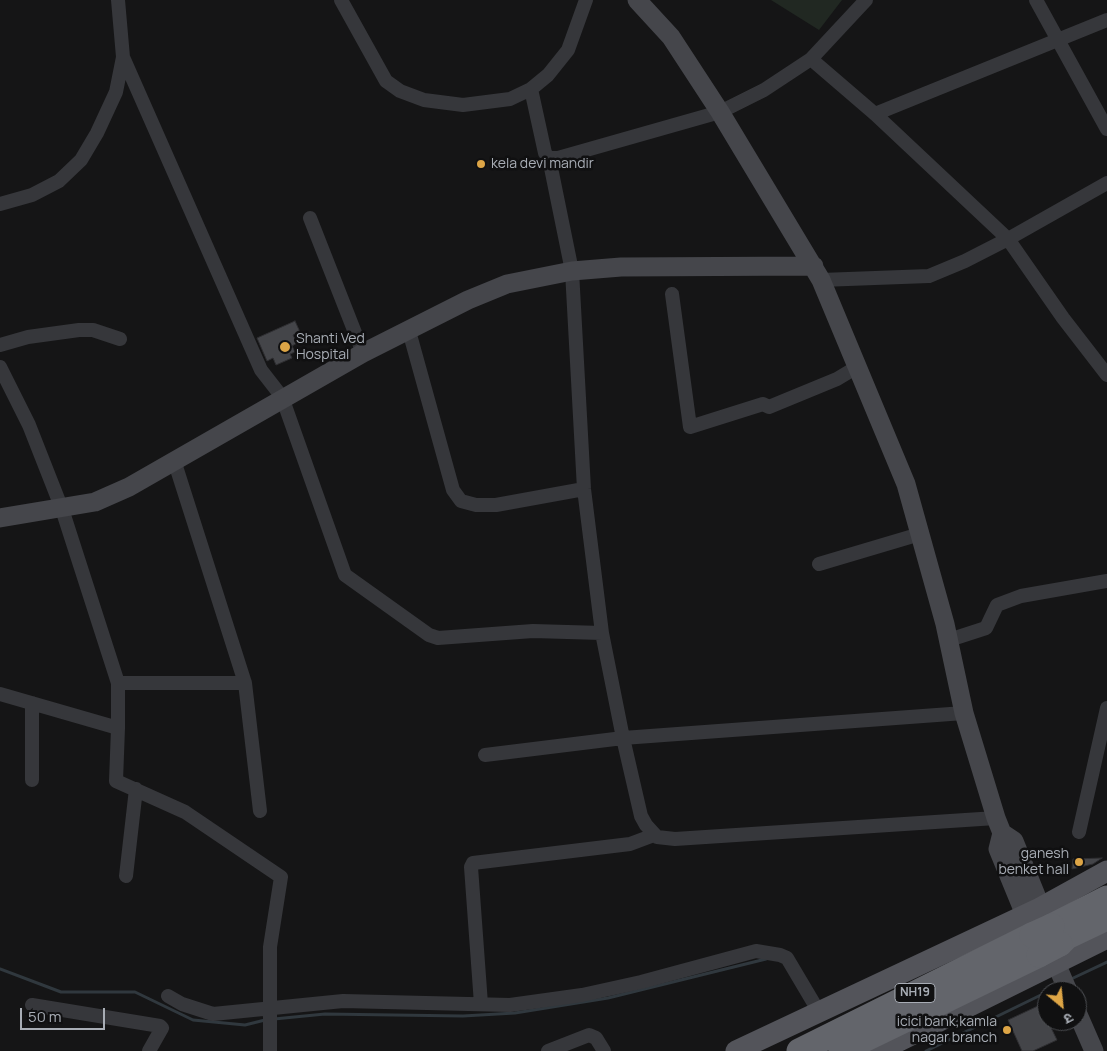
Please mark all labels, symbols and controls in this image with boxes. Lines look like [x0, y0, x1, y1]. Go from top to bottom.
place label: kela devi mandir [491, 156, 594, 172]
marker: kela devi mandir [475, 158, 487, 170]
place label: Shanti Ved Hospital [296, 331, 365, 364]
marker: Shanti Ved Hospital [278, 340, 292, 354]
place label: ganesh benket hall [998, 846, 1069, 879]
marker: ganesh benket hall [1073, 856, 1085, 868]
north arrow [1037, 981, 1087, 1031]
road number: NH19 [895, 984, 935, 1002]
scale bar [22, 998, 108, 1030]
text: 50 m [28, 1006, 62, 1027]
text: उ [1061, 1008, 1077, 1029]
place label: icici bank,kamla nagar branch [897, 1014, 997, 1046]
marker: icici bank,kamla nagar branch [1001, 1024, 1013, 1036]

